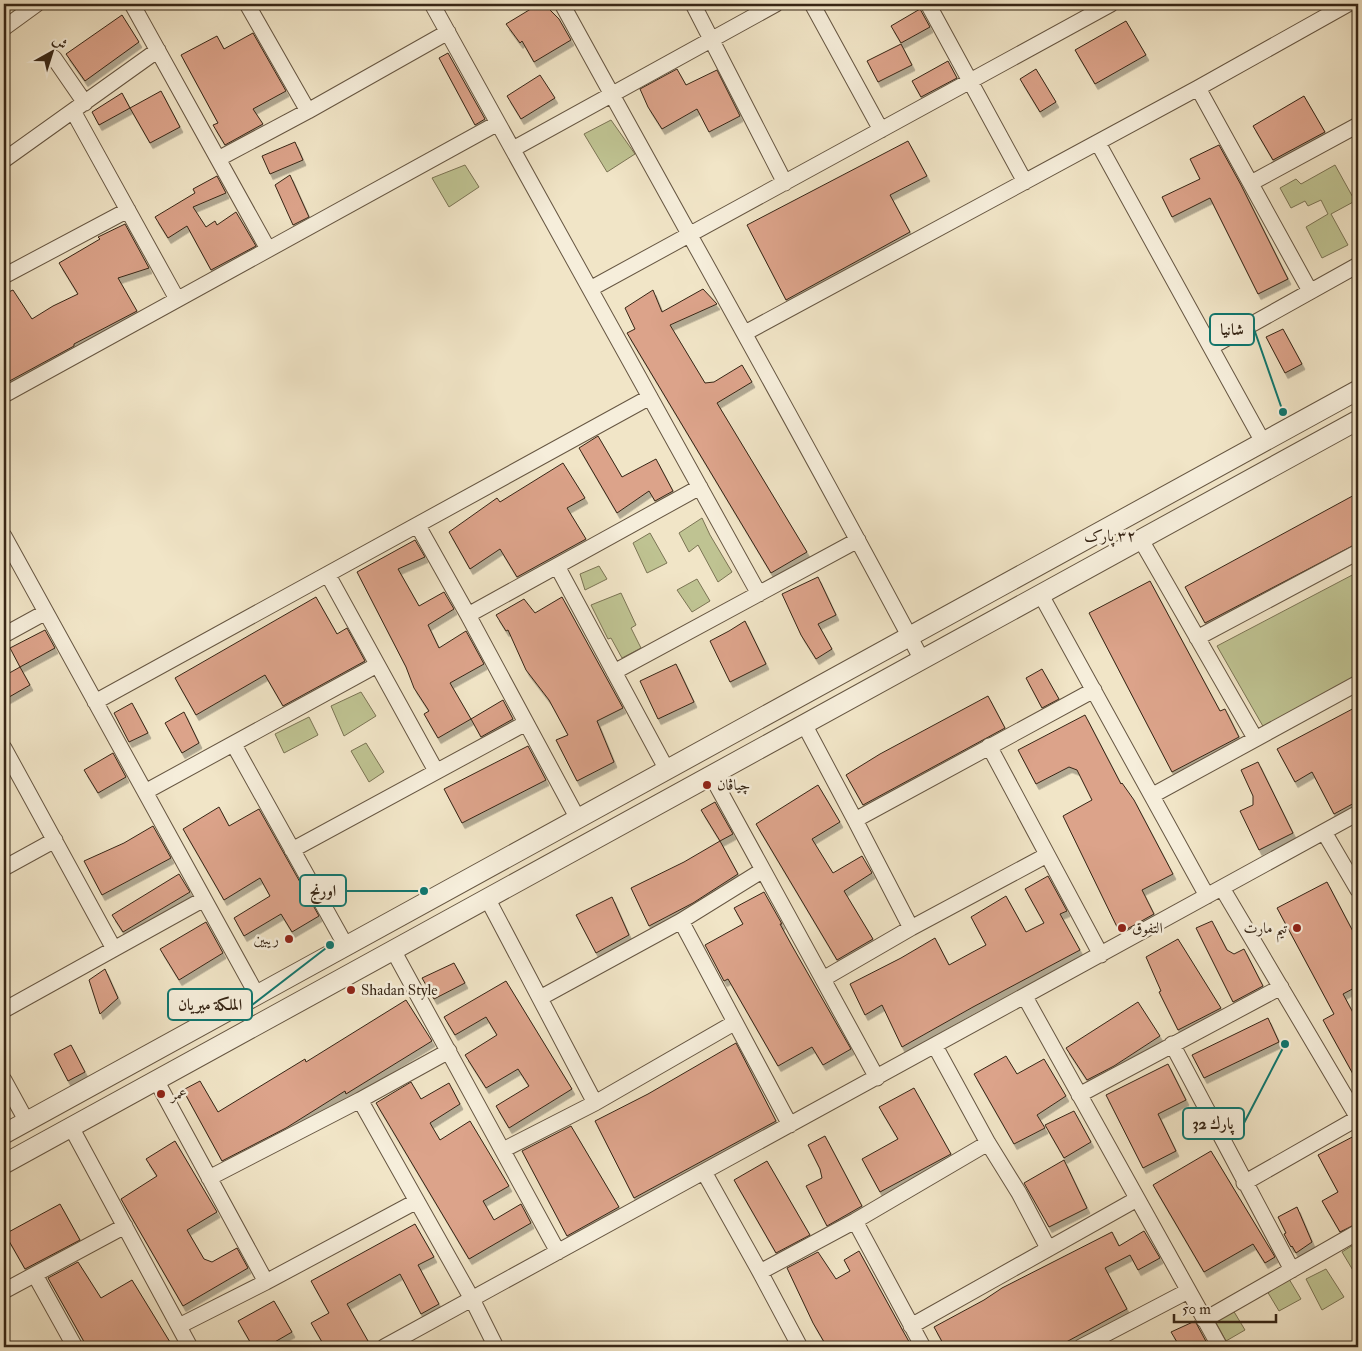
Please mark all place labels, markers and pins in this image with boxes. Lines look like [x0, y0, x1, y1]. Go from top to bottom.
callout: شانيا [1210, 314, 1254, 345]
place label: چياڤان [717, 776, 750, 795]
marker: چياڤان [701, 779, 713, 791]
callout: اورنج [300, 875, 346, 906]
place label: التفوق [1132, 919, 1163, 938]
place label: تيم مارت [1243, 919, 1287, 943]
marker: التفوق [1116, 922, 1128, 934]
marker: تيم مارت [1291, 922, 1303, 934]
place label: ريبين [253, 930, 279, 949]
marker: ريبين [283, 933, 295, 945]
place label: Shadan Style [361, 981, 438, 1000]
marker: Shadan Style [345, 984, 357, 996]
callout: الملكة ميريان [168, 989, 252, 1020]
place label: عمر [169, 1085, 187, 1104]
marker: عمر [155, 1088, 167, 1100]
callout: 32 پارك [1183, 1108, 1244, 1139]

